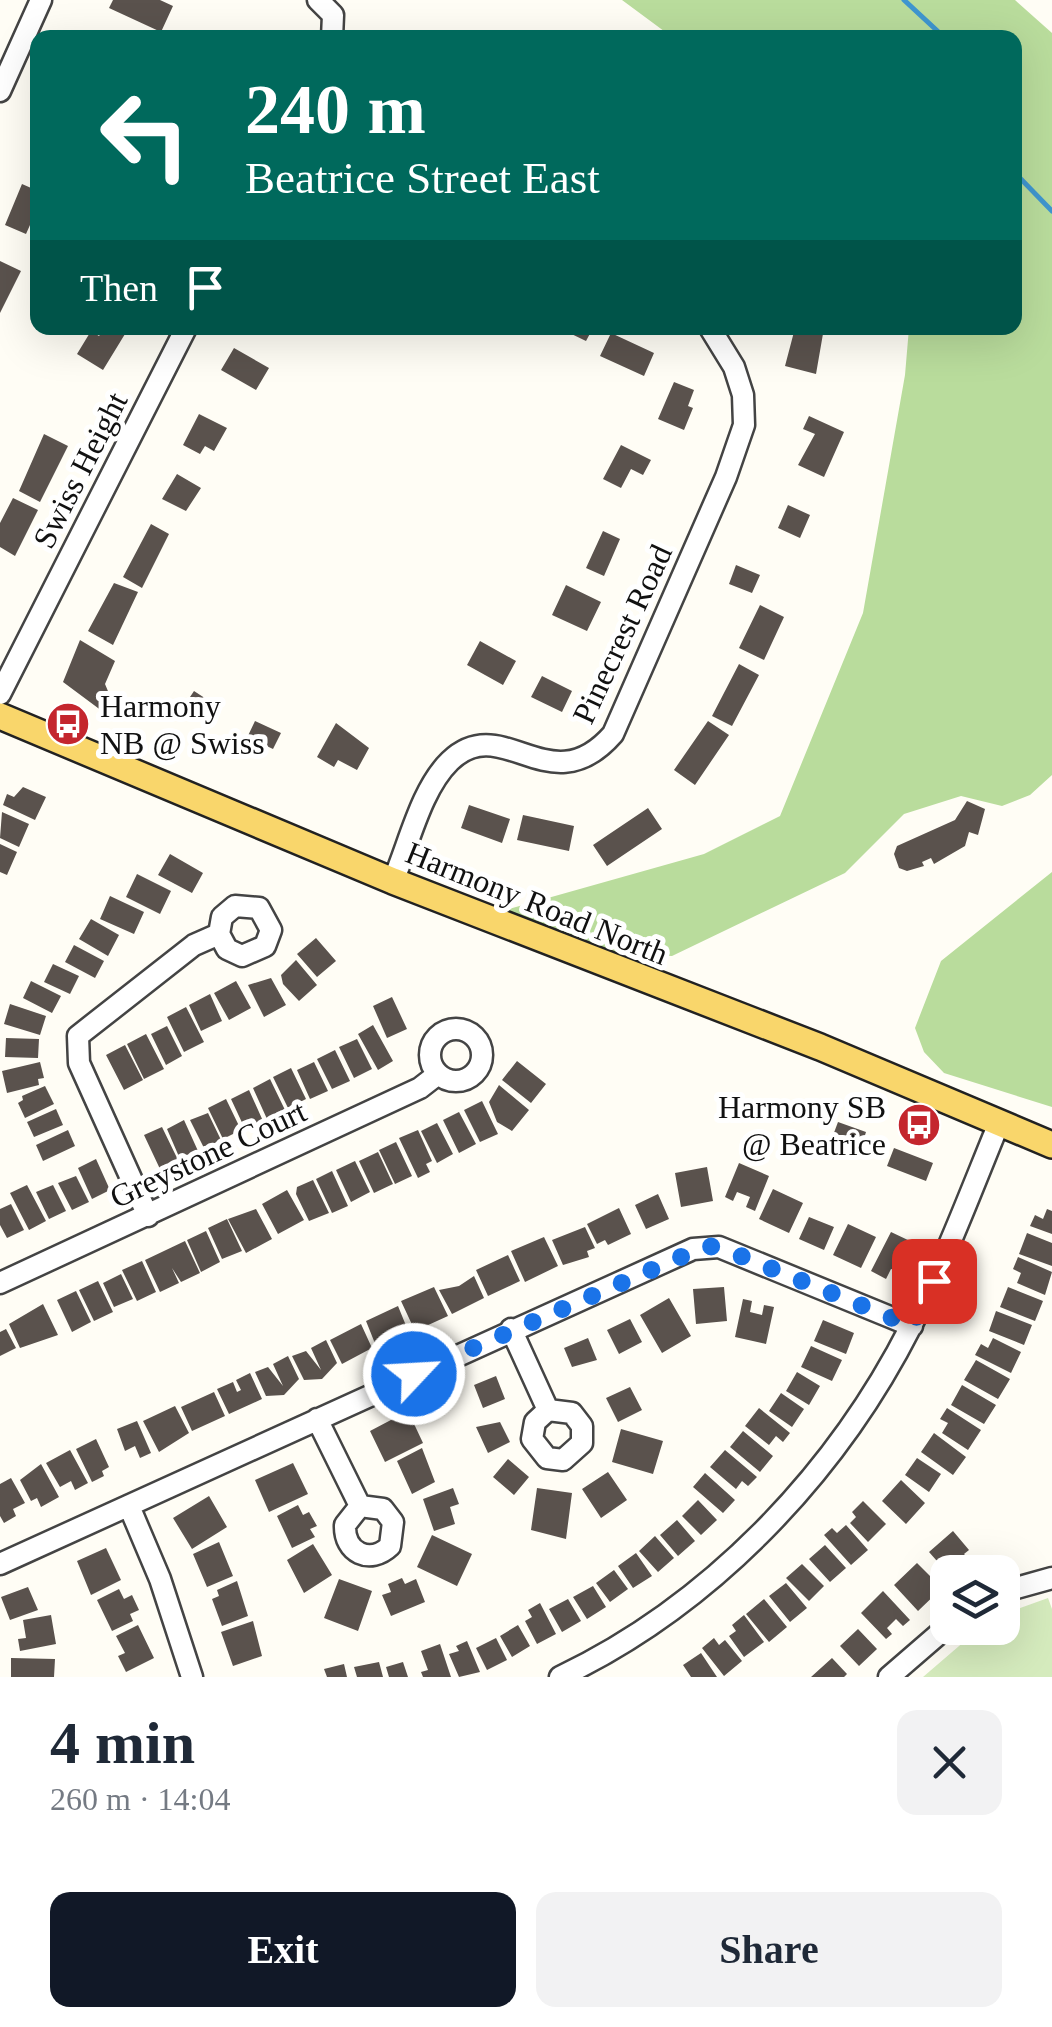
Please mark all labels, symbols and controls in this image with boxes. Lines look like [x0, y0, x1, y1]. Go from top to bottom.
icon: left [80, 70, 210, 200]
text: 240 m [245, 71, 426, 148]
text: Beatrice Street East [245, 153, 600, 203]
icon: arrive [178, 260, 233, 315]
text: Then [80, 267, 158, 309]
street label: Swiss Height [25, 386, 135, 554]
street label: Pinecrest Road [565, 539, 679, 729]
place label: Harmony NB @ Swiss [100, 688, 265, 761]
bus stop icon: Harmony NB @ Swiss [45, 701, 91, 747]
street label: Harmony Road North [401, 834, 673, 972]
place label: Harmony SB @ Beatrice [718, 1089, 886, 1162]
street label: Greystone Court [104, 1093, 312, 1215]
bus stop icon: Harmony SB @ Beatrice [896, 1102, 942, 1148]
pin [892, 1239, 977, 1324]
icon: arrive [907, 1254, 962, 1309]
position arrow [362, 1322, 466, 1426]
map controls [930, 1555, 1020, 1645]
button: layers [930, 1555, 1020, 1645]
text: 4 min [50, 1710, 195, 1776]
button: close [897, 1710, 1002, 1815]
text: 260 m · 14:04 [50, 1781, 230, 1817]
button: Exit [50, 1892, 516, 2007]
button: Share [536, 1892, 1002, 2007]

